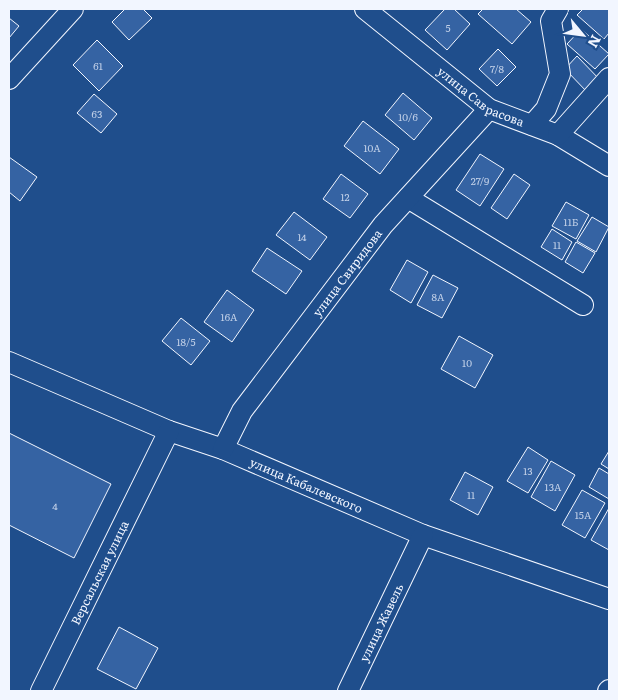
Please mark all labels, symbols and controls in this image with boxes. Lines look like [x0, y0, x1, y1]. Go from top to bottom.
north arrow [558, 10, 608, 60]
house number: 5 [445, 20, 451, 35]
text: N [584, 32, 607, 52]
house number: 61 [93, 58, 103, 73]
house number: 7/8 [490, 61, 504, 76]
street label: улица Саврасова [434, 62, 527, 131]
house number: 63 [92, 106, 102, 121]
house number: 10/6 [398, 109, 418, 124]
house number: 10А [363, 140, 381, 155]
house number: 27/9 [471, 173, 489, 188]
house number: 12 [340, 189, 350, 204]
house number: 11Б [564, 214, 579, 229]
street label: улица Свиридова [308, 225, 386, 320]
house number: 14 [297, 229, 307, 244]
house number: 11 [553, 237, 561, 252]
house number: 8А [432, 289, 445, 304]
house number: 16А [221, 309, 238, 324]
house number: 18/5 [177, 334, 195, 349]
house number: 10 [462, 355, 472, 370]
street label: улица Кабалевского [247, 453, 366, 517]
house number: 13 [523, 463, 533, 478]
house number: 13А [545, 479, 562, 494]
house number: 11 [467, 487, 475, 502]
house number: 4 [52, 498, 58, 513]
house number: 15А [575, 507, 592, 522]
street label: Версальская улица [66, 517, 133, 628]
street label: улица Жавель [354, 580, 408, 665]

